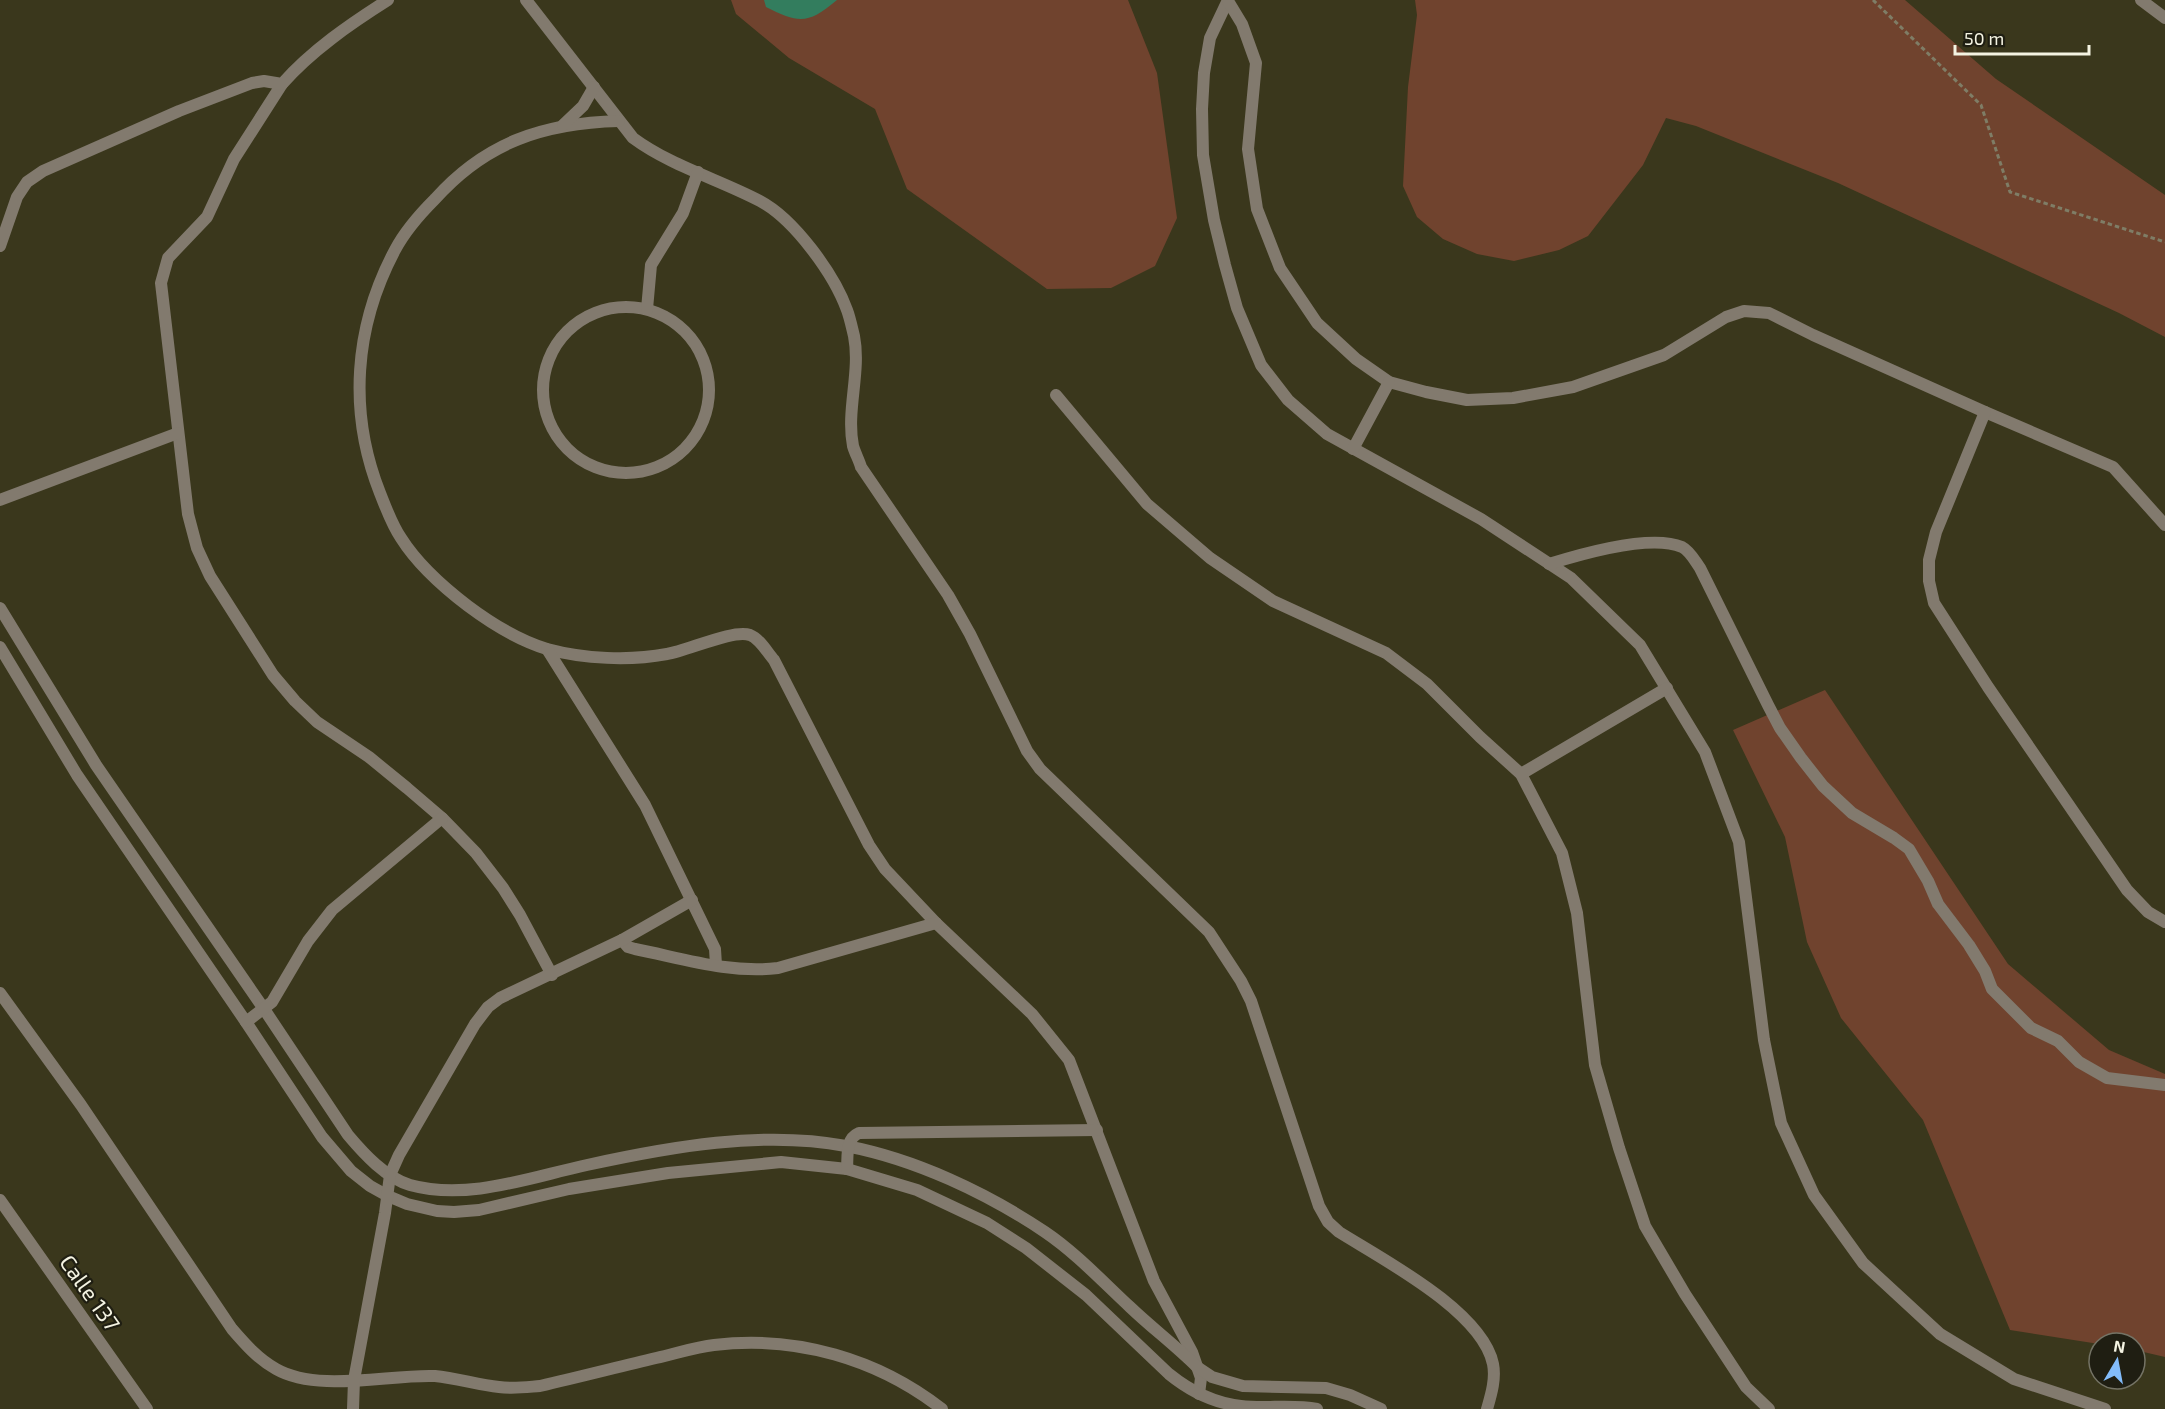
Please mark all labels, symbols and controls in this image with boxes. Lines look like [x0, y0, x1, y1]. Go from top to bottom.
scale bar [1955, 18, 2088, 56]
text: 50 m [1964, 27, 2004, 49]
street label: Calle 137 [55, 1249, 126, 1335]
north arrow [2087, 1331, 2147, 1391]
text: N [2112, 1335, 2127, 1356]

